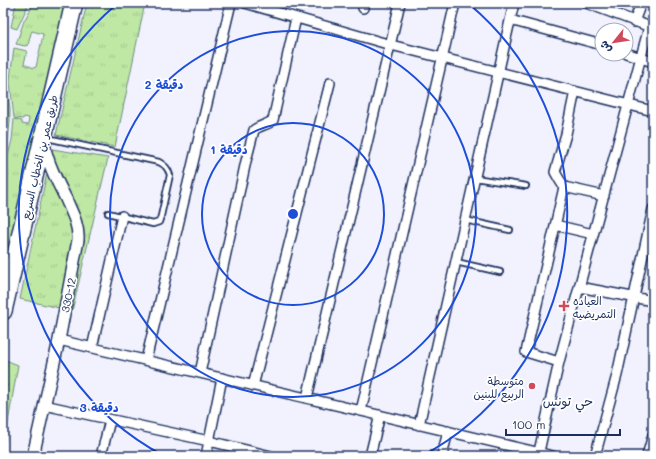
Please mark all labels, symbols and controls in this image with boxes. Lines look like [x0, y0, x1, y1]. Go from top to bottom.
north arrow [594, 22, 634, 62]
text: ش [595, 38, 614, 56]
text: 2 دقيقة [145, 76, 184, 92]
street label: طريق عمر بن الخطاب السريع [17, 93, 63, 221]
text: 1 دقيقة [210, 141, 248, 157]
centre of rings [286, 207, 300, 221]
street label: 330-12 [57, 276, 79, 314]
place label: العياده التمريضيه [573, 293, 616, 321]
marker: العياده التمريضيه [558, 300, 570, 312]
place label: متوسطة الربيع للبنين [474, 373, 524, 403]
marker: متوسطة الربيع للبنين [527, 381, 537, 391]
district label: حي تونس [543, 392, 593, 413]
text: 3 دقيقة [79, 399, 119, 415]
scale bar [506, 411, 620, 437]
text: 100 m [512, 416, 546, 432]

